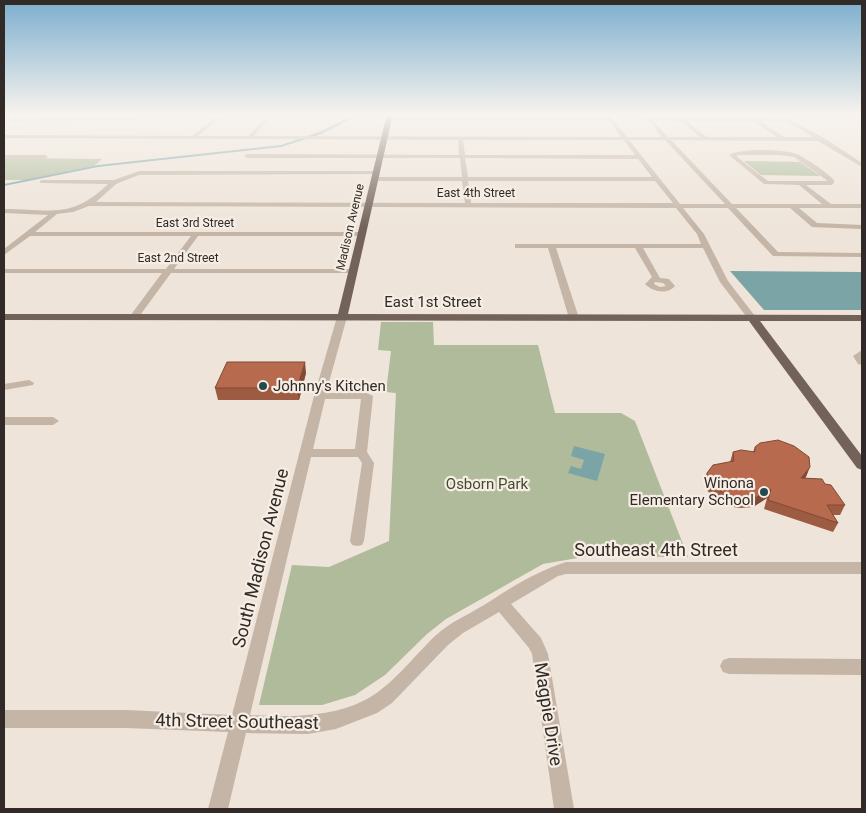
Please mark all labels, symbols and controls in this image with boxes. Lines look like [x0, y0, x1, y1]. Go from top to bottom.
street label: Madison Avenue [333, 182, 367, 272]
street label: East 4th Street [437, 186, 515, 200]
street label: East 3rd Street [156, 216, 234, 230]
street label: East 2nd Street [137, 251, 219, 265]
street label: East 1st Street [384, 293, 482, 311]
place label: Johnny's Kitchen [273, 377, 386, 395]
marker: Johnny's Kitchen [257, 380, 269, 392]
street label: South Madison Avenue [228, 466, 292, 650]
place label: Winona Elementary School [630, 474, 754, 509]
park label: Osborn Park [446, 475, 529, 493]
marker: Winona Elementary School [758, 486, 770, 498]
street label: Southeast 4th Street [574, 539, 738, 560]
street label: Magpie Drive [530, 661, 568, 767]
street label: 4th Street Southeast [155, 709, 319, 733]

